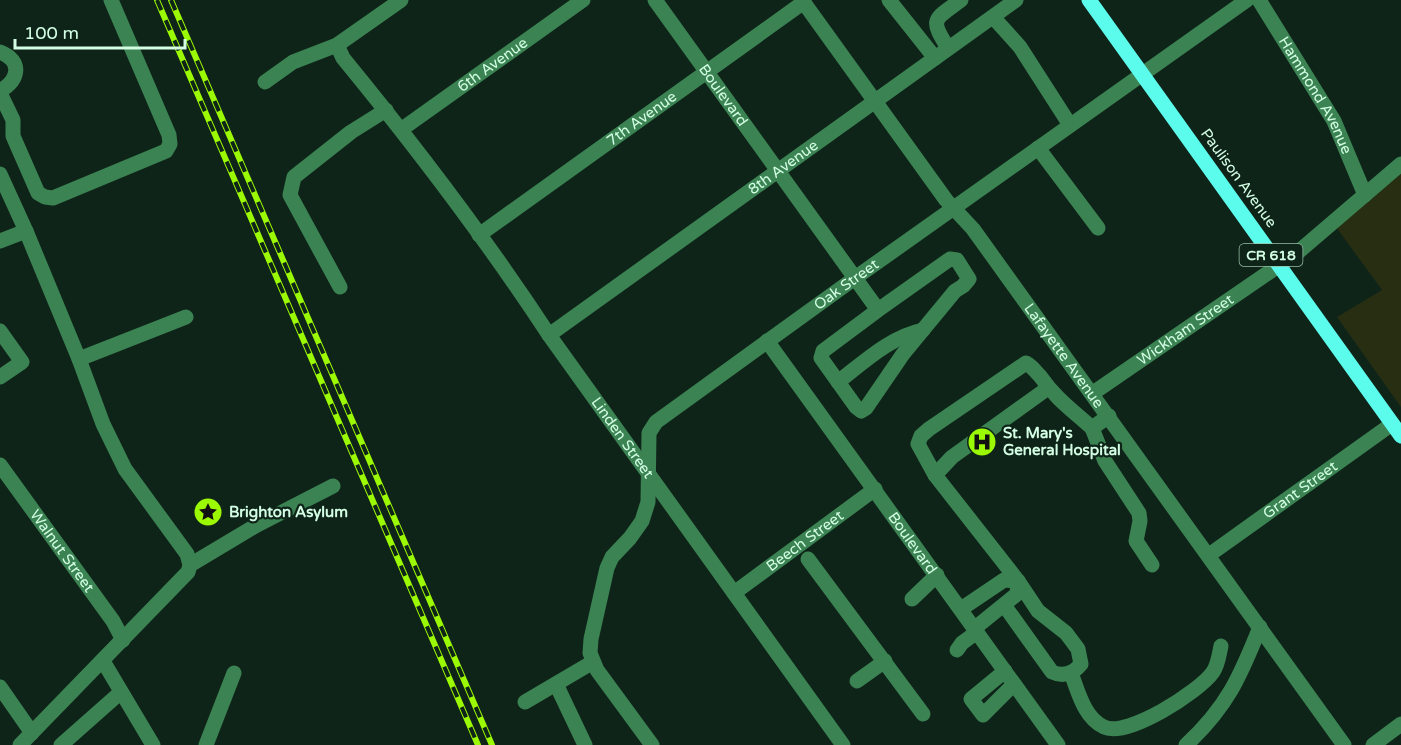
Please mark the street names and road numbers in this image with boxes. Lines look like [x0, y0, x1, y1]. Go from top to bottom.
street label: 6th Avenue [454, 33, 531, 96]
street label: Hammond Avenue [1275, 33, 1356, 157]
street label: Boulevard [695, 60, 752, 129]
street label: 7th Avenue [603, 87, 680, 150]
street label: Paulison Avenue [1197, 125, 1281, 231]
street label: 8th Avenue [744, 136, 822, 198]
road number: CR 618 [1240, 244, 1302, 266]
street label: Oak Street [810, 255, 882, 314]
street label: Wickham Street [1134, 290, 1237, 369]
street label: Lafayette Avenue [1020, 300, 1108, 411]
street label: Linden Street [587, 394, 658, 482]
street label: Grant Street [1259, 457, 1341, 522]
street label: Walnut Street [26, 506, 98, 596]
street label: Beech Street [763, 506, 847, 575]
street label: Boulevard [884, 509, 941, 578]

